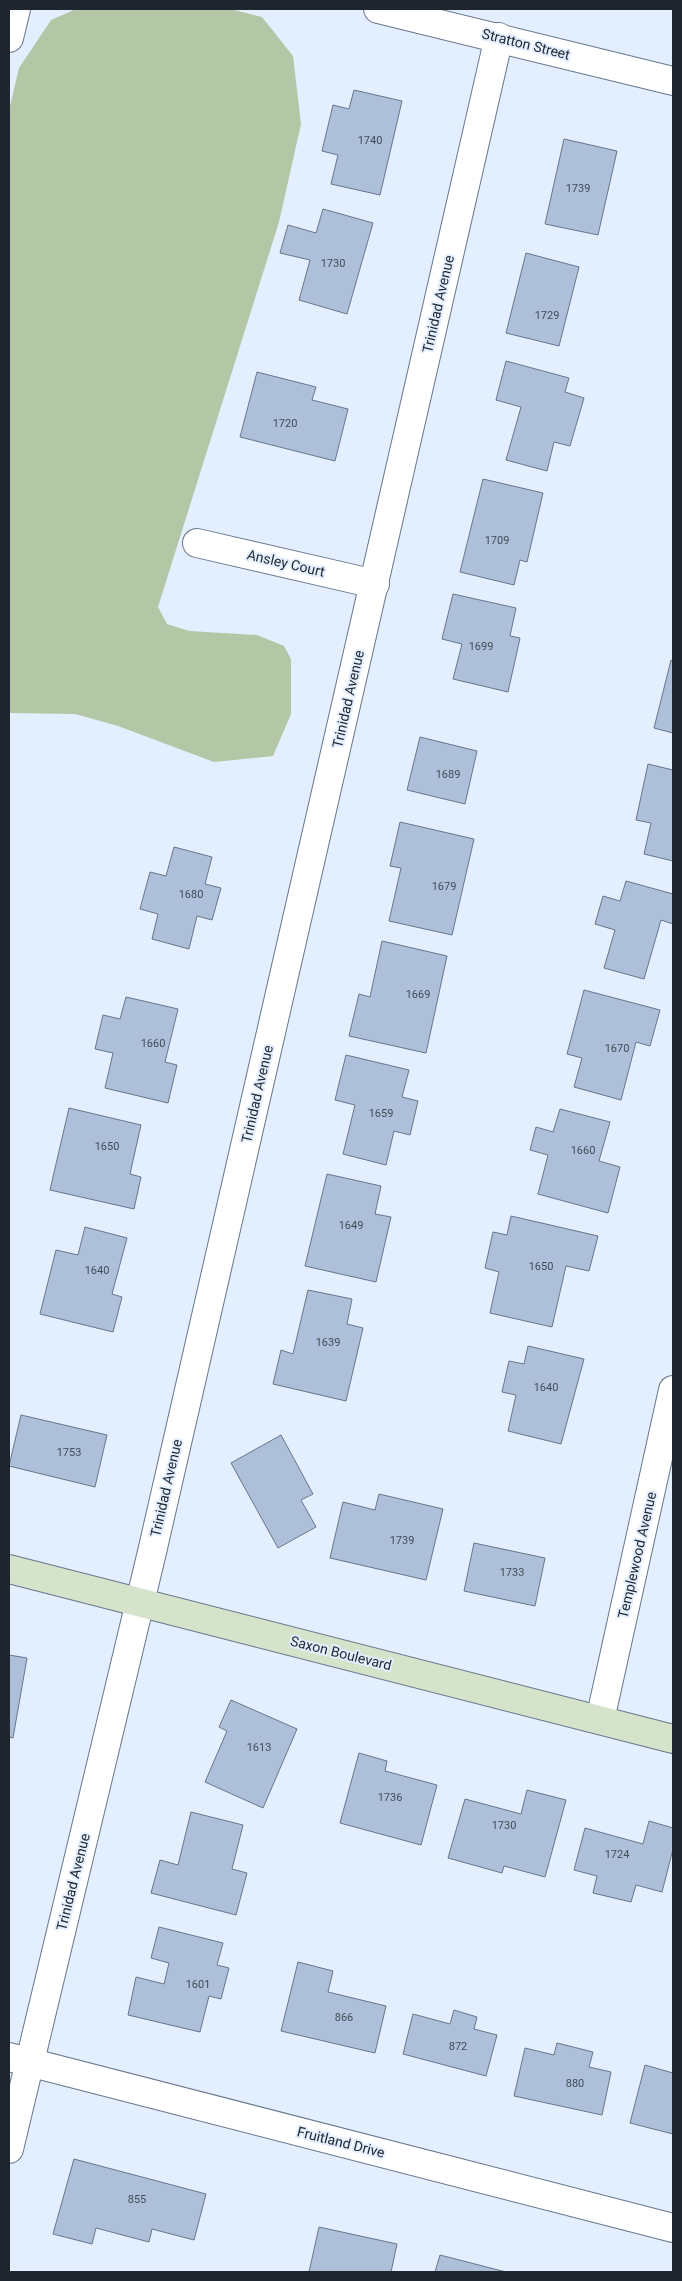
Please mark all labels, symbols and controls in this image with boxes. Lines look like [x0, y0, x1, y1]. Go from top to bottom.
street label: Stratton Street [480, 25, 572, 63]
house number: 1740 [358, 134, 382, 147]
house number: 1739 [566, 182, 590, 195]
street label: Trinidad Avenue [419, 254, 457, 354]
house number: 1730 [321, 257, 345, 270]
house number: 1729 [535, 309, 559, 322]
house number: 1720 [273, 417, 297, 430]
house number: 1709 [485, 534, 509, 547]
street label: Ansley Court [246, 546, 327, 580]
house number: 1699 [469, 640, 493, 653]
street label: Trinidad Avenue [329, 649, 367, 749]
house number: 1689 [436, 768, 460, 781]
house number: 1679 [432, 880, 456, 893]
house number: 1680 [179, 888, 203, 901]
house number: 1669 [406, 988, 430, 1001]
house number: 1660 [141, 1037, 165, 1050]
house number: 1670 [605, 1042, 629, 1055]
street label: Trinidad Avenue [238, 1044, 276, 1144]
house number: 1659 [369, 1107, 393, 1120]
house number: 1650 [95, 1140, 119, 1153]
house number: 1660 [571, 1144, 595, 1157]
house number: 1649 [339, 1219, 363, 1232]
house number: 1650 [529, 1260, 553, 1273]
house number: 1640 [85, 1264, 109, 1277]
house number: 1639 [316, 1336, 340, 1349]
house number: 1640 [534, 1381, 558, 1394]
street label: Trinidad Avenue [147, 1438, 185, 1538]
house number: 1753 [57, 1446, 81, 1459]
street label: Templewood Avenue [615, 1490, 659, 1620]
house number: 1739 [390, 1534, 414, 1547]
house number: 1733 [500, 1566, 524, 1579]
street label: Saxon Boulevard [289, 1633, 393, 1673]
house number: 1613 [247, 1741, 271, 1754]
house number: 1736 [378, 1791, 402, 1804]
house number: 1730 [492, 1819, 516, 1832]
street label: Trinidad Avenue [53, 1832, 93, 1932]
house number: 1724 [605, 1848, 629, 1861]
house number: 1601 [186, 1978, 210, 1991]
house number: 866 [335, 2011, 353, 2024]
house number: 872 [449, 2040, 467, 2053]
house number: 880 [566, 2077, 584, 2090]
street label: Fruitland Drive [296, 2123, 386, 2161]
house number: 855 [128, 2193, 146, 2206]

